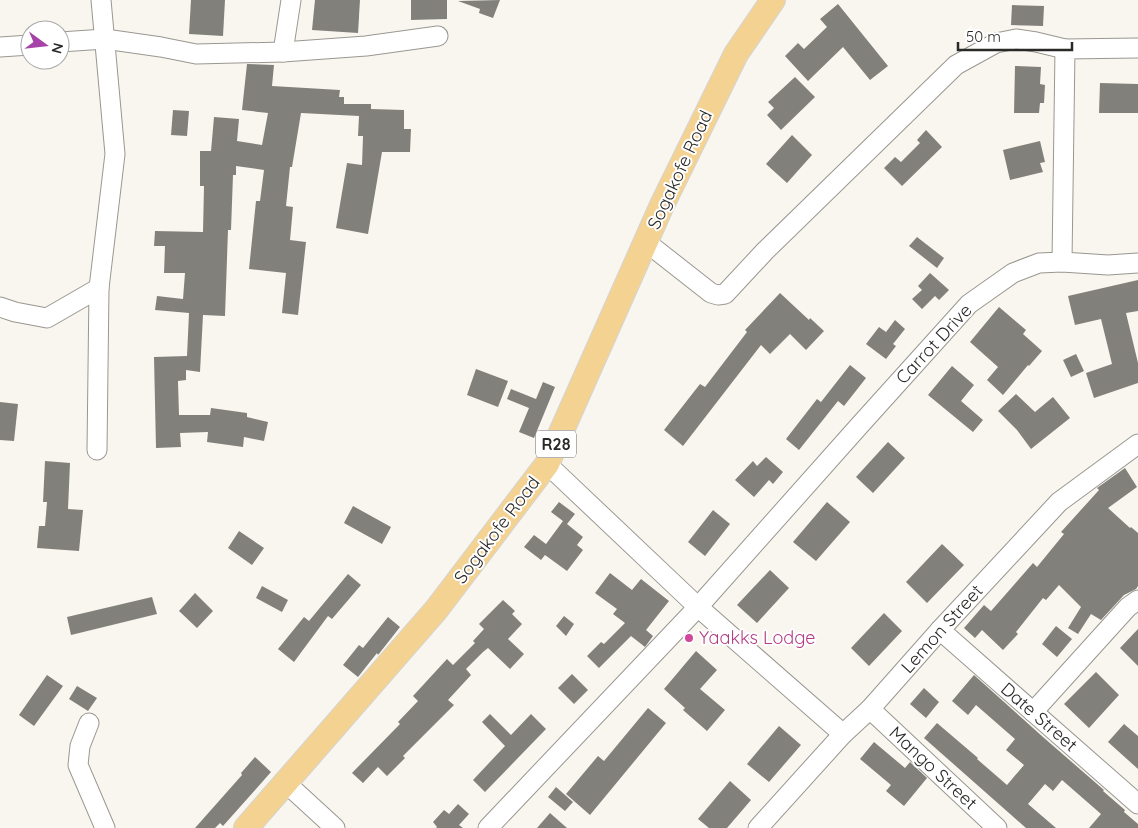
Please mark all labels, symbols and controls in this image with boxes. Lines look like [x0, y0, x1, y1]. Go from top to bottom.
north arrow [20, 20, 70, 70]
scale bar [958, 20, 1072, 52]
text: 50 m [966, 27, 1001, 46]
text: N [48, 41, 68, 56]
street label: Sogakofe Road [642, 107, 717, 233]
street label: Carrot Drive [891, 299, 977, 389]
road number: R28 [536, 430, 576, 458]
street label: Sogakofe Road [449, 471, 545, 588]
street label: Lemon Street [896, 580, 987, 678]
place label: Yaakks Lodge [699, 626, 815, 649]
marker: Yaakks Lodge [683, 632, 695, 644]
street label: Date Street [996, 677, 1082, 756]
street label: Mango Street [885, 721, 982, 814]

